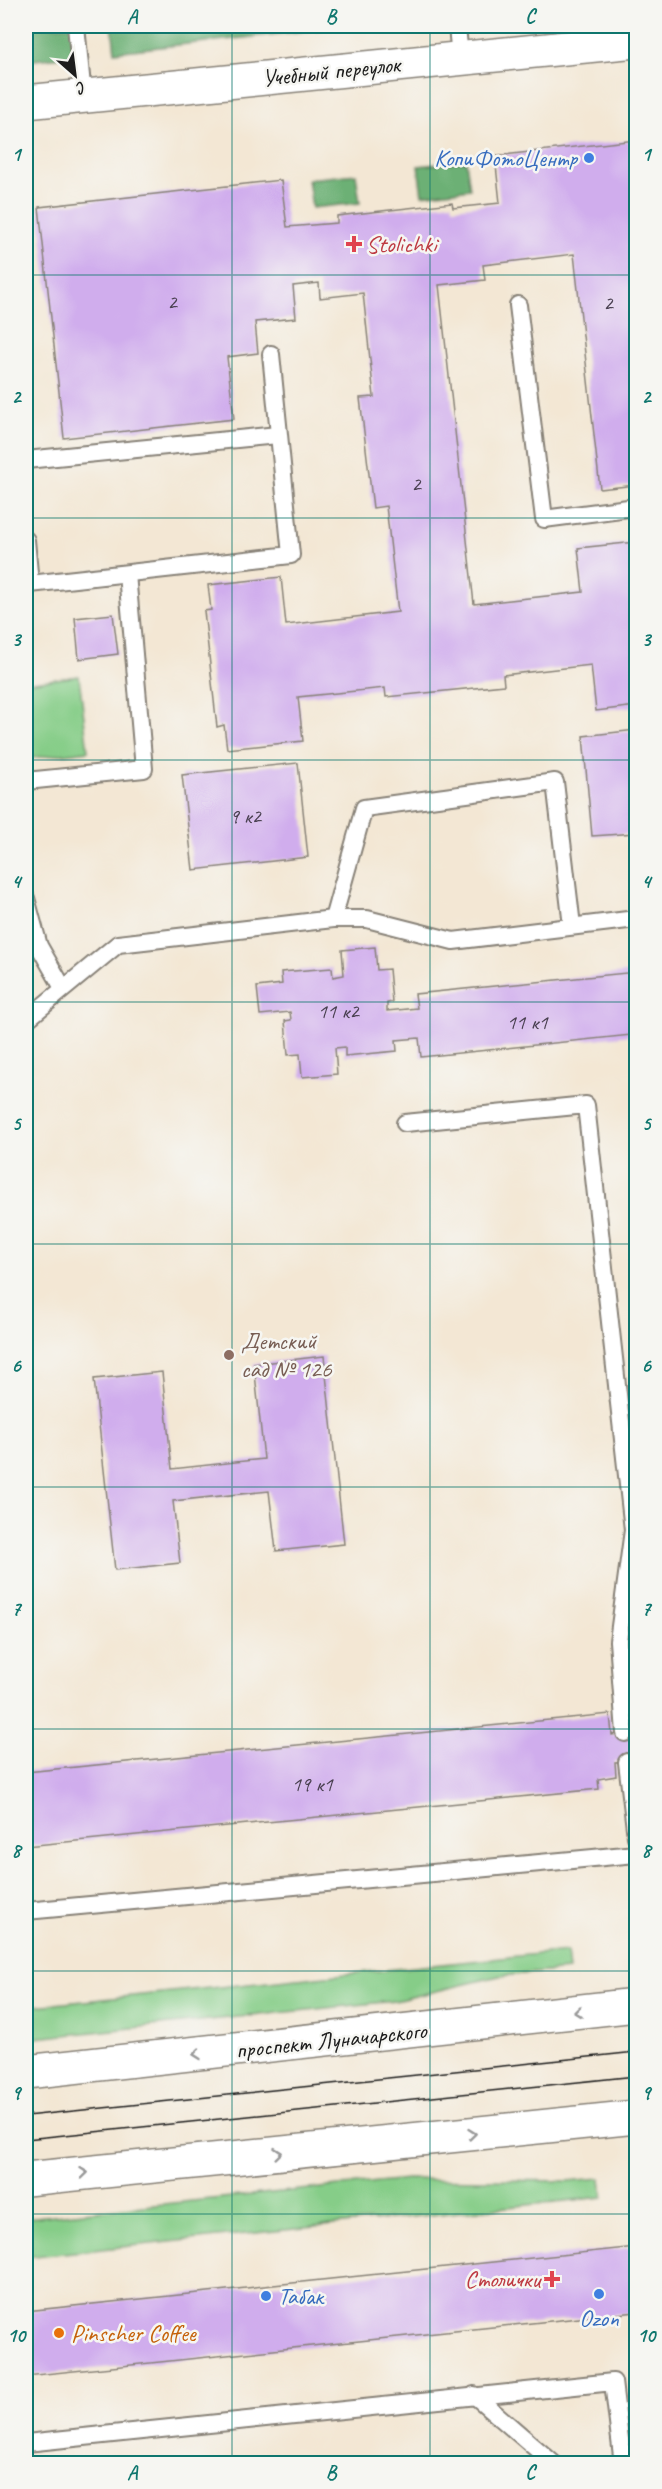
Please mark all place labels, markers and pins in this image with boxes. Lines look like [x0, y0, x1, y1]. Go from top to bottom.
place label: КопиФотоЦентр [434, 143, 579, 173]
marker: КопиФотоЦентр [582, 151, 596, 165]
place label: Stolichki [366, 229, 440, 259]
marker: Stolichki [347, 237, 361, 251]
place label: Детский сад № 126 [241, 1326, 333, 1384]
marker: Детский сад № 126 [222, 1348, 236, 1362]
place label: Столички [465, 2264, 542, 2294]
marker: Столички [545, 2272, 559, 2286]
place label: Табак [278, 2281, 325, 2311]
marker: Ozon [592, 2287, 606, 2301]
marker: Табак [259, 2289, 273, 2303]
place label: Ozon [579, 2303, 619, 2333]
place label: Pinscher Coffee [71, 2318, 198, 2348]
marker: Pinscher Coffee [52, 2326, 66, 2340]

